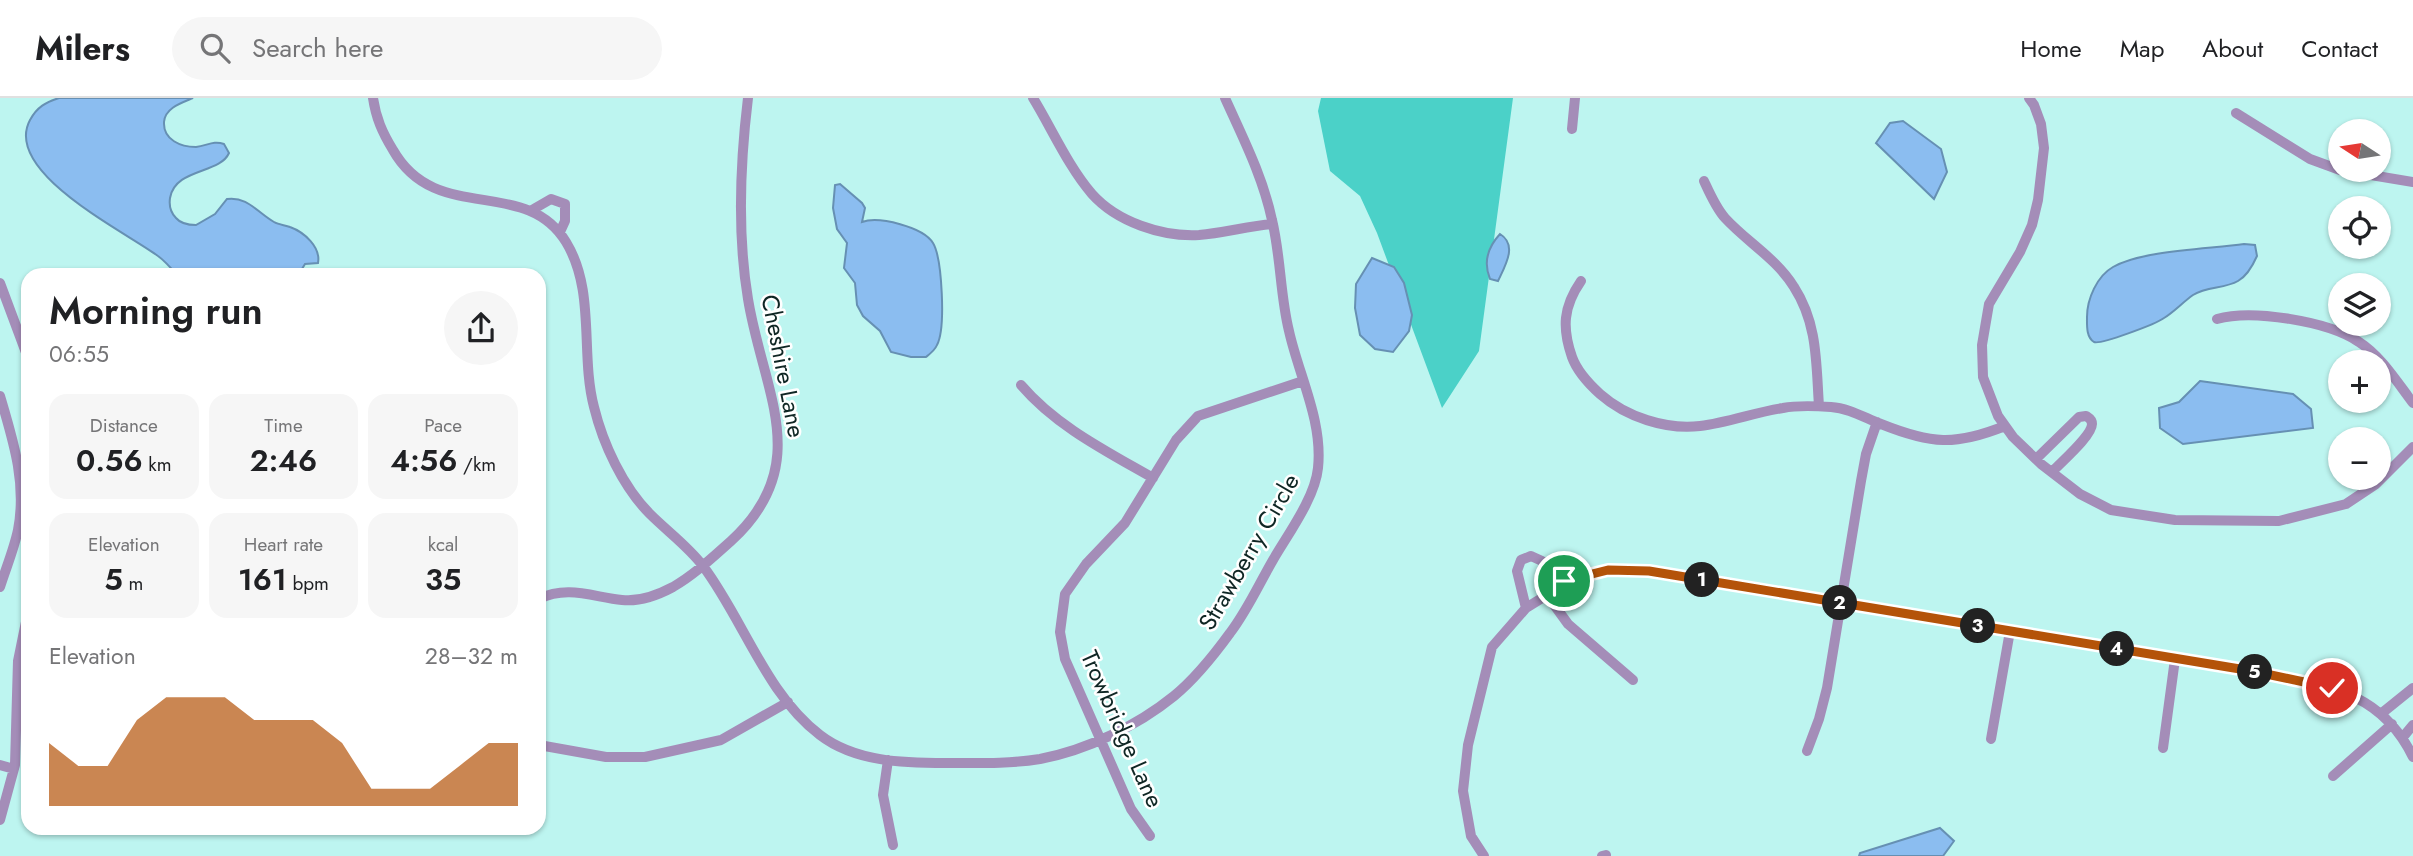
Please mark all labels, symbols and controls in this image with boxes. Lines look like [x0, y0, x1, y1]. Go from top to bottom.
search box [172, 17, 662, 80]
text: Milers [35, 25, 130, 72]
icon: search [196, 29, 234, 67]
text: Search here [252, 29, 383, 67]
text: Home [2020, 31, 2082, 66]
text: Map [2120, 31, 2164, 66]
text: About [2202, 31, 2263, 66]
text: Contact [2301, 31, 2378, 66]
north arrow [2328, 119, 2390, 182]
map controls [2328, 119, 2391, 490]
button: locate [2328, 196, 2391, 259]
button: layers [2328, 273, 2391, 336]
text: Morning run [49, 283, 263, 338]
button: share [444, 291, 518, 365]
street label: Cheshire Lane [753, 292, 814, 440]
text: 06:55 [49, 337, 109, 371]
button: + [2328, 350, 2391, 413]
text: Distance [90, 412, 158, 439]
text: Time [264, 412, 303, 439]
text: Pace [424, 412, 462, 439]
button: − [2328, 427, 2391, 490]
text: 0.56 [76, 439, 143, 482]
text: 2:46 [250, 439, 317, 482]
text: 4:56 [390, 439, 457, 482]
text: km [143, 451, 172, 478]
text: /km [457, 451, 496, 478]
street label: Strawberry Circle [1189, 467, 1308, 637]
text: Elevation [88, 531, 160, 558]
text: Heart rate [244, 531, 323, 558]
text: kcal [428, 531, 459, 558]
pin [1534, 551, 1594, 611]
text: 5 [104, 558, 123, 601]
text: 161 [238, 558, 287, 601]
text: 35 [425, 558, 461, 601]
icon: arrive [1545, 562, 1583, 600]
pin: 1 [1684, 562, 1720, 598]
text: 1 [1697, 566, 1706, 593]
text: m [123, 570, 143, 597]
text: bpm [287, 570, 329, 597]
pin: 2 [1822, 586, 1857, 620]
text: 2 [1833, 589, 1846, 616]
pin: 3 [1960, 608, 1996, 644]
text: 3 [1972, 612, 1983, 639]
pin: 4 [2100, 632, 2134, 666]
text: 4 [2110, 635, 2123, 662]
text: Elevation [49, 639, 136, 673]
text: 28–32 m [425, 639, 518, 673]
street label: Trowbridge Lane [1072, 645, 1173, 813]
pin: 5 [2238, 654, 2272, 690]
text: 5 [2248, 658, 2261, 685]
pin [2302, 658, 2362, 718]
icon: check [2313, 669, 2351, 707]

